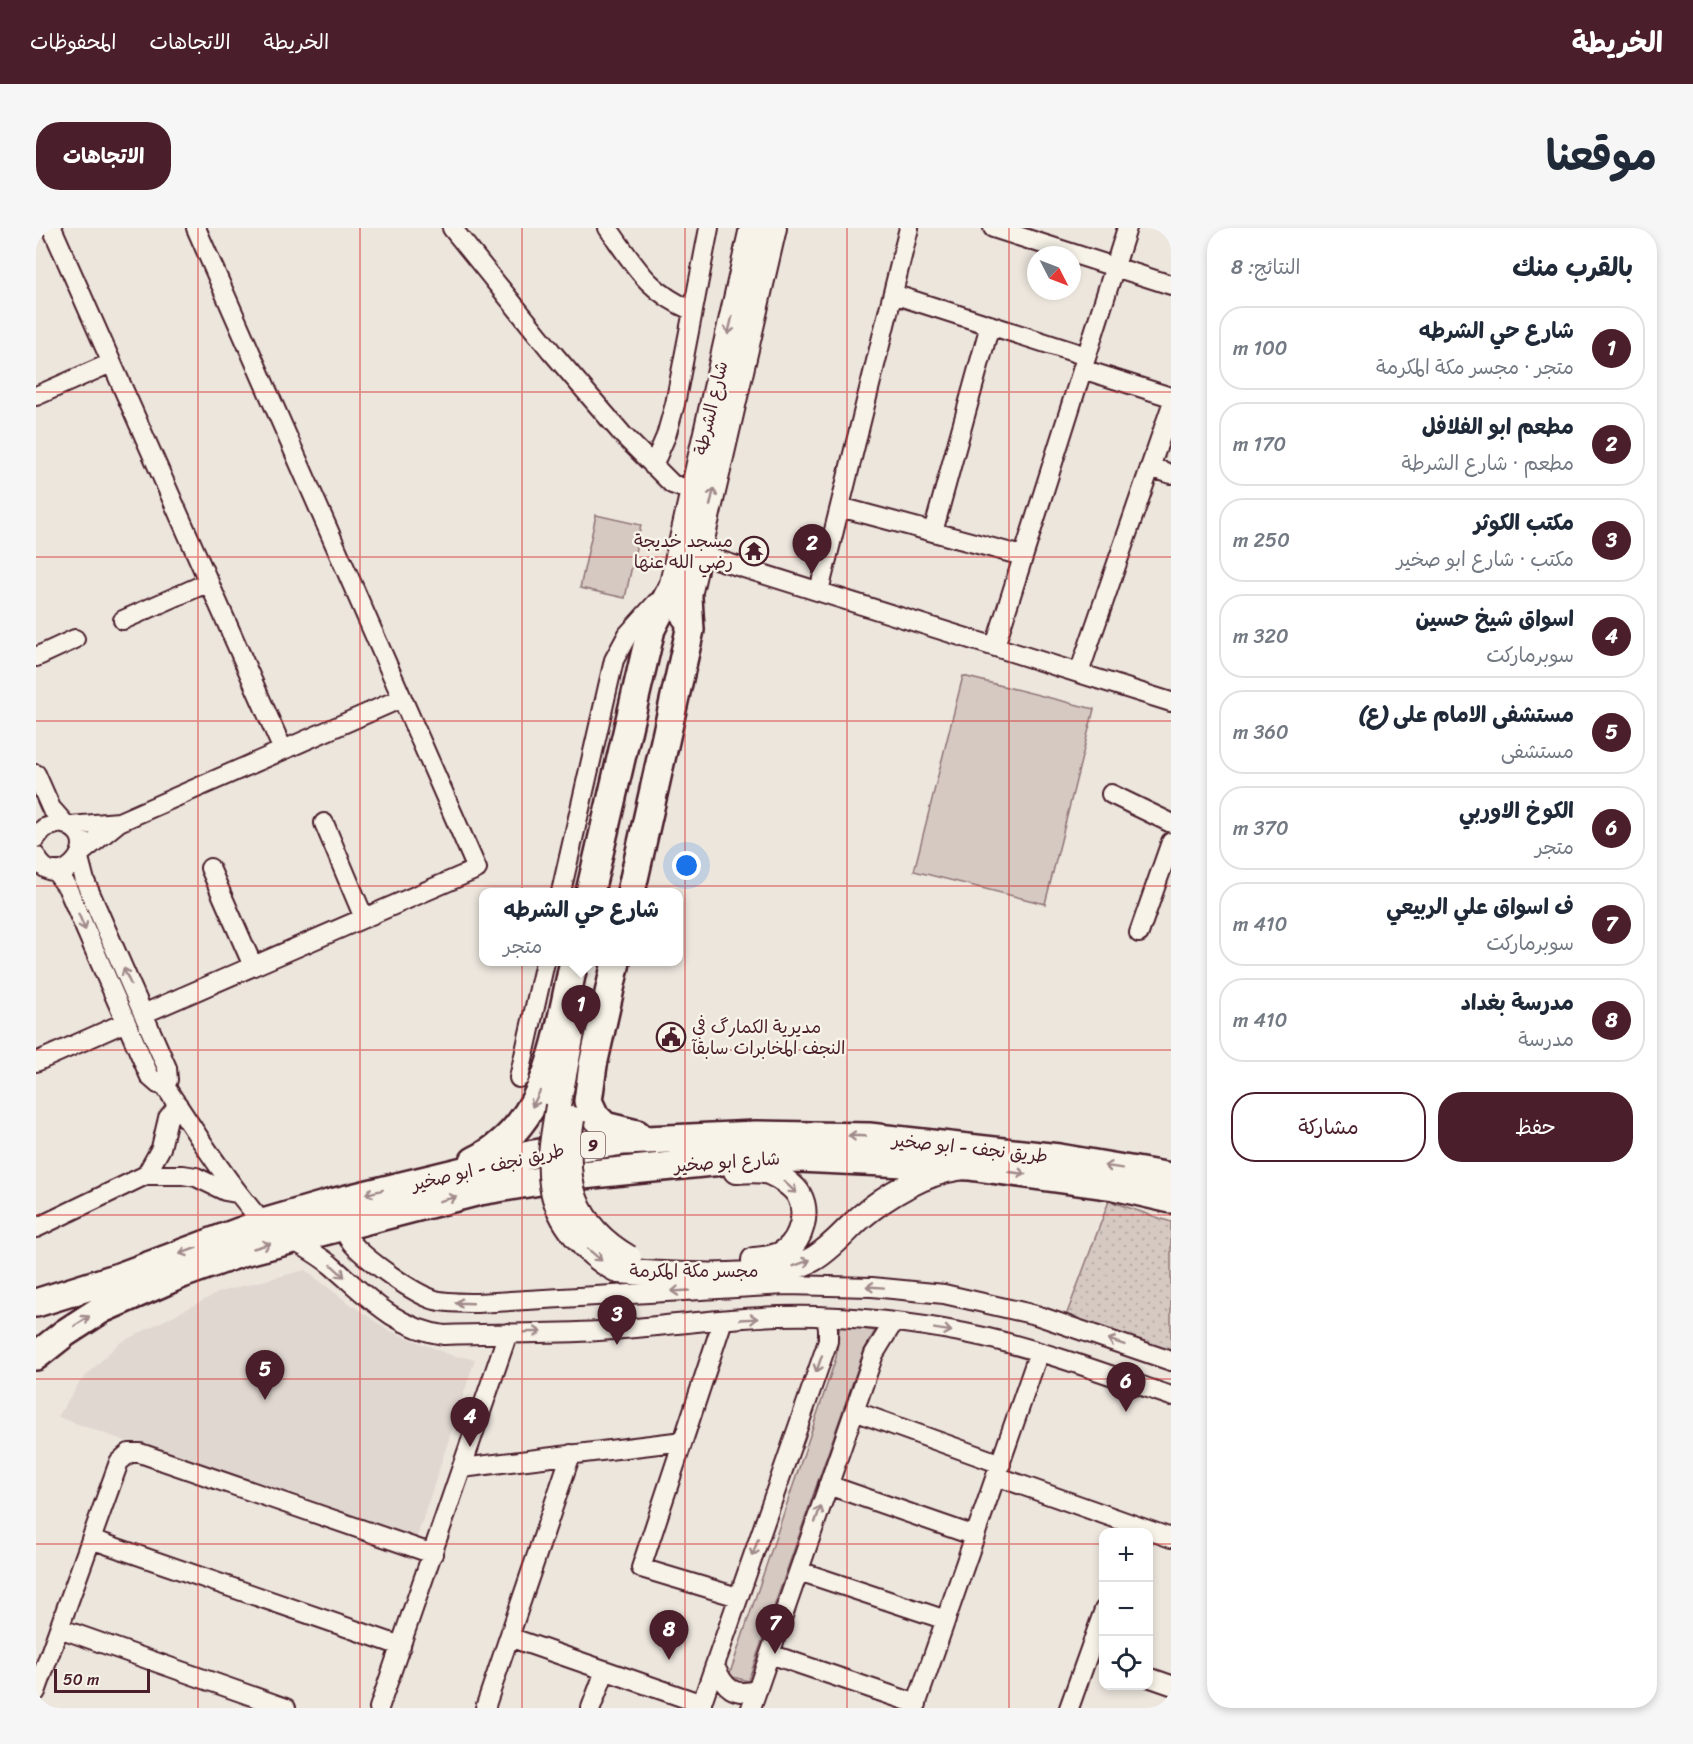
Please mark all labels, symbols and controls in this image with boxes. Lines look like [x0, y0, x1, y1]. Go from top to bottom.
text: الخريطة [1572, 18, 1663, 67]
text: المحفوظات [30, 23, 116, 61]
text: الاتجاهات [149, 23, 231, 61]
text: الخريطة [264, 23, 329, 61]
text: موقعنا [1546, 119, 1657, 193]
button: الاتجاهات [36, 122, 171, 190]
text: بالقرب منك [1512, 244, 1633, 290]
north arrow [1027, 246, 1081, 300]
text: النتائج: 8 [1231, 250, 1300, 285]
text: شارع حي الشرطه [1418, 311, 1574, 350]
one-way arrow [724, 316, 735, 335]
text: 100 m [1233, 331, 1287, 366]
text: 1 [1607, 331, 1616, 366]
text: متجر · مجسر مكة المكرمة [1376, 350, 1574, 385]
street label: شارع الشرطة [685, 358, 737, 458]
text: مطعم ابو الفلافل [1422, 407, 1574, 446]
text: 170 m [1233, 427, 1286, 462]
text: 2 [1606, 427, 1617, 462]
text: مطعم · شارع الشرطة [1401, 446, 1574, 481]
one-way arrow [707, 488, 718, 507]
text: مكتب الكوثر [1474, 503, 1574, 542]
text: 250 m [1233, 523, 1290, 558]
text: 3 [1606, 523, 1617, 558]
pin: 2 [792, 524, 832, 574]
place label: مسجد خديجة رضي الله عنها [634, 525, 733, 578]
temple icon: مسجد خديجة رضي الله عنها [738, 535, 770, 567]
text: مكتب · شارع ابو صخير [1396, 542, 1574, 577]
text: اسواق شيخ حسين [1415, 599, 1574, 638]
text: 320 m [1233, 619, 1289, 654]
text: 4 [1605, 619, 1618, 654]
text: سوبرماركت [1486, 638, 1574, 673]
text: مستشفی الامام علی (ع) [1359, 695, 1574, 734]
text: 360 m [1233, 715, 1289, 750]
text: 5 [1605, 715, 1618, 750]
text: مستشفى [1501, 734, 1574, 769]
text: الكوخ الاوربي [1459, 791, 1574, 830]
text: 370 m [1233, 811, 1289, 846]
text: 6 [1606, 811, 1617, 846]
text: متجر [1535, 830, 1574, 865]
your location [672, 851, 701, 880]
text: ف اسواق علي الربيعي [1386, 887, 1574, 926]
popup [479, 888, 683, 966]
text: شارع حي الشرطه [503, 890, 659, 929]
text: 410 m [1233, 907, 1287, 942]
text: 7 [1606, 907, 1617, 942]
one-way arrow [77, 912, 89, 930]
text: سوبرماركت [1486, 926, 1574, 961]
text: متجر [503, 929, 542, 964]
one-way arrow [120, 967, 131, 985]
text: مدرسة بغداد [1461, 983, 1574, 1022]
pin: 1 [562, 986, 600, 1035]
text: 410 m [1233, 1003, 1287, 1038]
text: 8 [1605, 1003, 1618, 1038]
place label: مديرية الكمارگ في النجف المخابرات سابقآ [691, 1011, 845, 1064]
public building icon: مديرية الكمارگ في النجف المخابرات سابقآ [655, 1021, 687, 1053]
text: مدرسة [1518, 1022, 1574, 1057]
one-way arrow [530, 1089, 541, 1107]
button: مشاركة [1231, 1092, 1426, 1162]
button: حفظ [1438, 1092, 1633, 1162]
street label: طريق نجف - ابو صخير [889, 1124, 1049, 1172]
one-way arrow [848, 1131, 868, 1142]
road number: 9 [581, 1132, 605, 1158]
street label: طريق نجف - ابو صخير [406, 1134, 568, 1201]
street label: شارع ابو صخير [671, 1142, 781, 1182]
one-way arrow [1104, 1161, 1124, 1172]
one-way arrow [1007, 1168, 1027, 1179]
one-way arrow [783, 1180, 798, 1194]
one-way arrow [365, 1186, 384, 1198]
one-way arrow [438, 1193, 457, 1205]
one-way arrow [252, 1240, 271, 1251]
one-way arrow [179, 1246, 198, 1257]
one-way arrow [587, 1248, 602, 1262]
street label: مجسر مكة المكرمة [630, 1255, 758, 1287]
one-way arrow [793, 1257, 811, 1268]
one-way arrow [330, 1264, 345, 1278]
one-way arrow [865, 1281, 885, 1292]
one-way arrow [670, 1285, 690, 1296]
pin: 3 [598, 1296, 636, 1345]
one-way arrow [455, 1297, 475, 1309]
one-way arrow [738, 1313, 758, 1324]
one-way arrow [73, 1315, 90, 1327]
one-way arrow [933, 1324, 952, 1335]
one-way arrow [523, 1327, 543, 1338]
one-way arrow [1107, 1336, 1126, 1347]
pin: 5 [246, 1350, 284, 1400]
one-way arrow [813, 1354, 824, 1373]
pin: 6 [1106, 1362, 1146, 1412]
pin: 4 [450, 1398, 490, 1447]
one-way arrow [814, 1505, 825, 1524]
map controls [1099, 1528, 1153, 1690]
button: + [1099, 1528, 1153, 1582]
one-way arrow [749, 1538, 760, 1557]
button: − [1099, 1582, 1153, 1636]
pin: 7 [756, 1604, 794, 1654]
pin: 8 [650, 1610, 688, 1660]
button: locate [1099, 1636, 1153, 1690]
text: 50 m [63, 1665, 99, 1694]
scale bar [54, 1666, 150, 1694]

